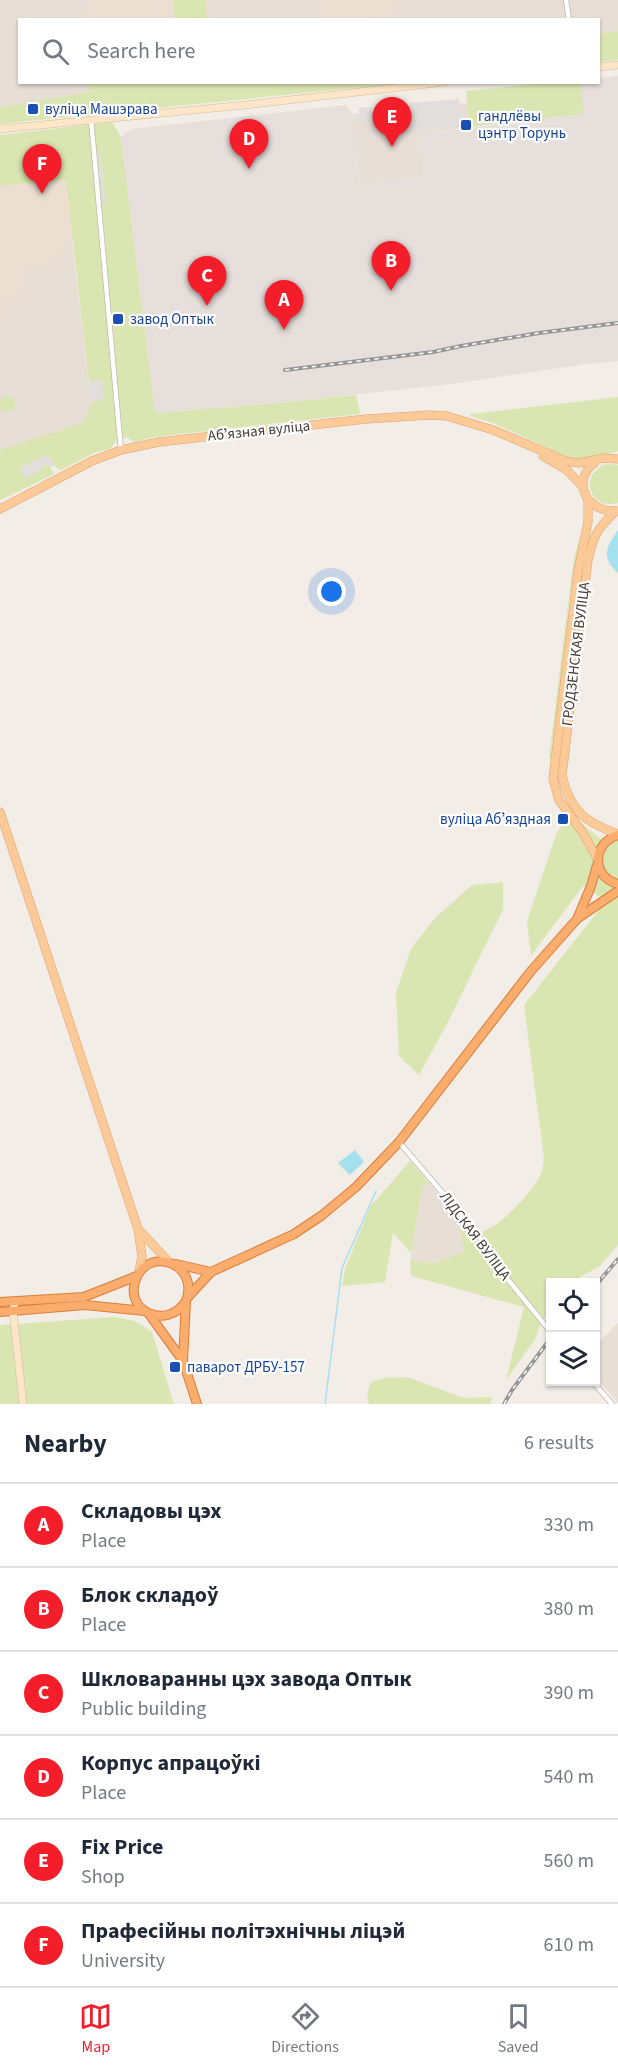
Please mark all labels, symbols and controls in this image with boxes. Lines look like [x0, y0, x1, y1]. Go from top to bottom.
search box [18, 18, 600, 84]
icon: search [39, 35, 72, 68]
text: Search here [87, 35, 195, 67]
pin: E [372, 98, 412, 147]
place label: вуліца Машэрава [45, 99, 158, 120]
marker: вуліца Машэрава [26, 102, 40, 116]
place label: гандлёвы цэнтр Торунь [478, 106, 566, 144]
marker: гандлёвы цэнтр Торунь [459, 118, 473, 132]
pin: D [230, 120, 268, 169]
pin: F [22, 144, 62, 194]
pin: B [372, 242, 410, 291]
pin: C [188, 256, 226, 306]
pin: A [264, 280, 304, 330]
place label: завод Оптык [130, 309, 214, 330]
marker: завод Оптык [111, 312, 125, 326]
street label: Абʼязная вуліца [207, 415, 311, 447]
your location [317, 577, 346, 606]
street label: ГРОДЗЕНСКАЯ ВУЛІЦА [557, 580, 595, 727]
place label: вуліца Абʼяздная [440, 809, 551, 830]
marker: вуліца Абʼяздная [556, 812, 570, 826]
street label: ЛІДСКАЯ ВУЛІЦА [435, 1187, 516, 1286]
map controls [546, 1278, 600, 1386]
button: locate [546, 1278, 600, 1332]
button: layers [546, 1332, 600, 1386]
place label: паварот ДРБУ-157 [187, 1357, 305, 1378]
marker: паварот ДРБУ-157 [168, 1360, 182, 1374]
text: Nearby [24, 1425, 107, 1462]
text: 6 results [524, 1429, 594, 1457]
text: Складовы цэх [81, 1495, 222, 1527]
text: A [38, 1511, 49, 1539]
text: 330 m [544, 1511, 594, 1539]
text: Place [81, 1527, 126, 1555]
text: Блок складоў [81, 1579, 218, 1611]
text: B [37, 1595, 50, 1623]
text: 380 m [544, 1595, 594, 1623]
text: Place [81, 1611, 126, 1639]
text: Шкловаранны цэх завода Оптык [81, 1663, 412, 1695]
text: C [38, 1679, 49, 1707]
text: 390 m [544, 1679, 594, 1707]
text: Public building [81, 1695, 206, 1723]
text: Корпус апрацоўкі [81, 1747, 260, 1779]
text: D [37, 1763, 50, 1791]
text: 540 m [544, 1763, 594, 1791]
text: Place [81, 1779, 126, 1807]
text: Fix Price [81, 1831, 163, 1863]
text: E [38, 1847, 49, 1875]
text: 560 m [544, 1847, 594, 1875]
text: Shop [81, 1863, 125, 1891]
text: Прафесійны політэхнічны ліцэй [81, 1915, 405, 1947]
text: F [38, 1931, 49, 1959]
text: 610 m [544, 1931, 594, 1959]
text: University [81, 1947, 165, 1975]
tab: Map [79, 2000, 112, 2058]
tab: Directions [271, 2000, 339, 2058]
tab: Saved [498, 2000, 539, 2058]

